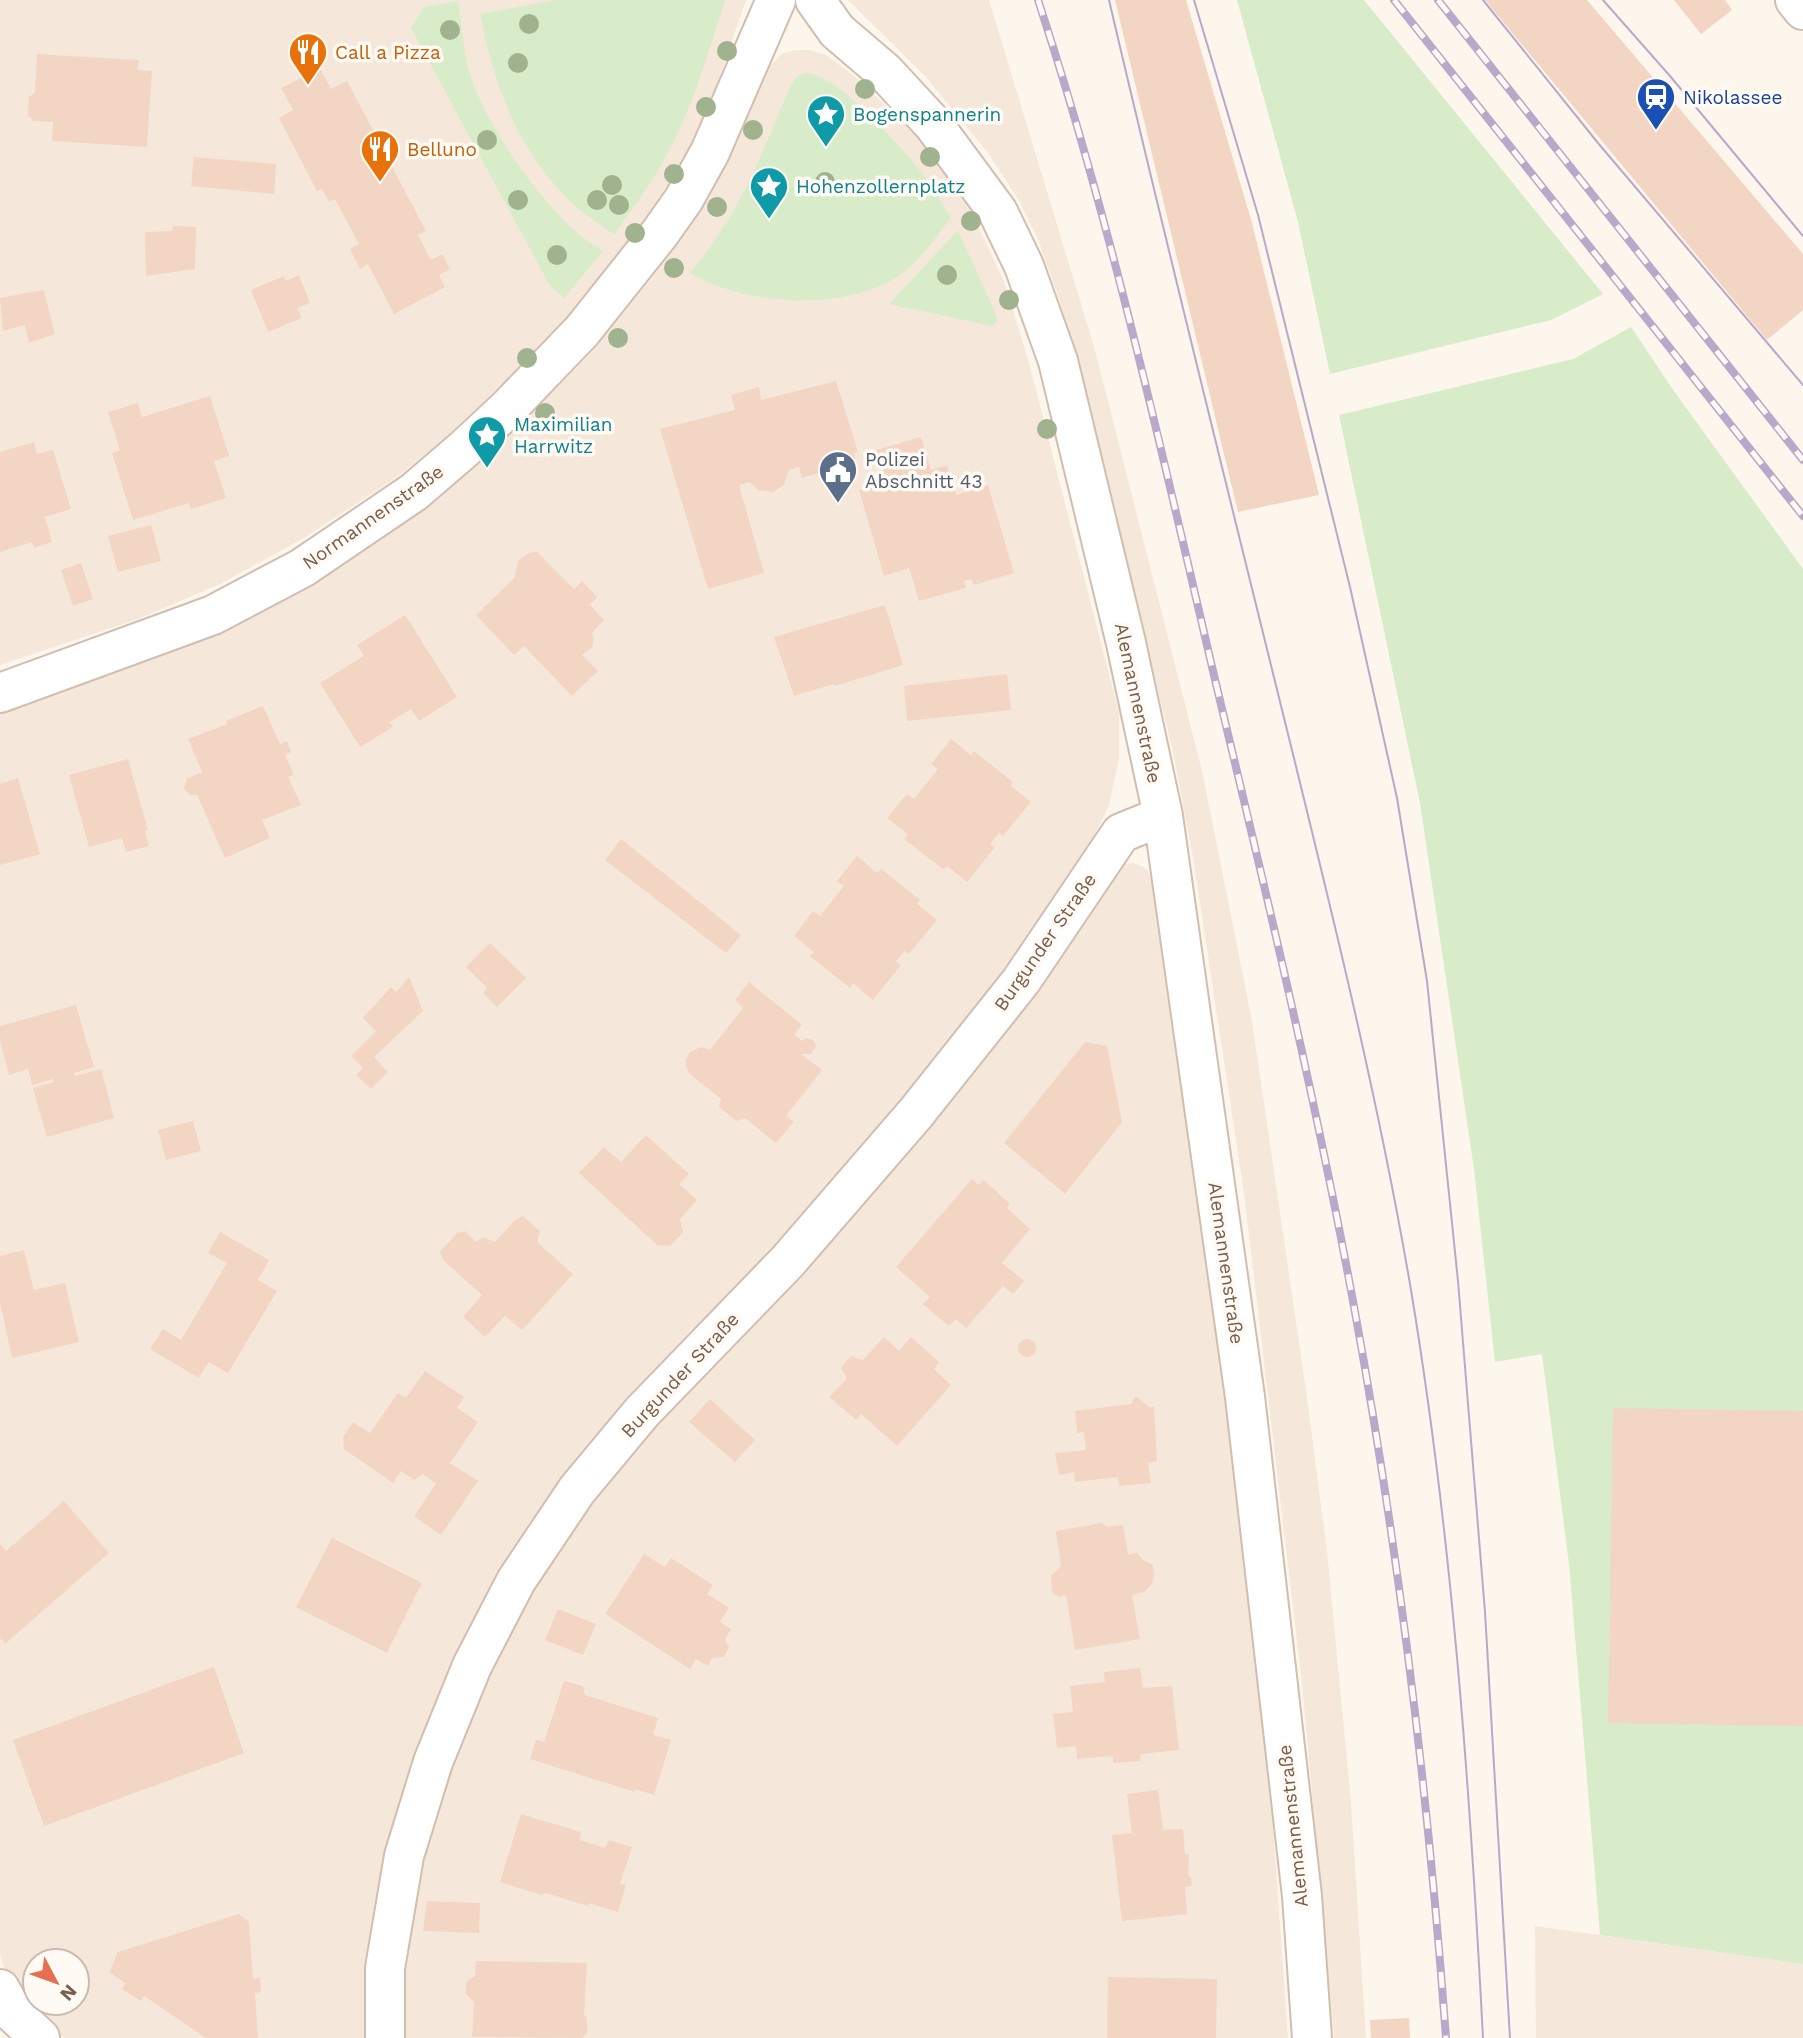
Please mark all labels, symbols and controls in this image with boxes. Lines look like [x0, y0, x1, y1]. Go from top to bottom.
restaurant icon: Call a Pizza [287, 31, 329, 86]
place label: Call a Pizza [335, 41, 441, 64]
station icon: Nikolassee [1635, 76, 1677, 131]
place label: Nikolassee [1683, 86, 1782, 109]
place icon: Bogenspannerin [805, 93, 847, 148]
place label: Bogenspannerin [853, 103, 1001, 126]
restaurant icon: Belluno [359, 128, 401, 183]
place label: Belluno [407, 138, 477, 161]
place icon: Hohenzollernplatz [748, 165, 790, 220]
place label: Hohenzollernplatz [796, 175, 965, 198]
place label: Maximilian Harrwitz [514, 413, 613, 458]
place icon: Maximilian Harrwitz [466, 414, 508, 469]
place label: Polizei Abschnitt 43 [865, 448, 983, 493]
public building icon: Polizei Abschnitt 43 [817, 449, 859, 504]
street label: Normannenstraße [298, 460, 448, 574]
street label: Alemannenstraße [1110, 621, 1166, 785]
street label: Burgunder Straße [989, 869, 1101, 1015]
street label: Alemannenstraße [1203, 1181, 1249, 1345]
street label: Burgunder Straße [616, 1308, 744, 1442]
street label: Alemannenstraße [1273, 1744, 1313, 1908]
north arrow [21, 1947, 91, 2017]
text: N [55, 1980, 82, 2006]

